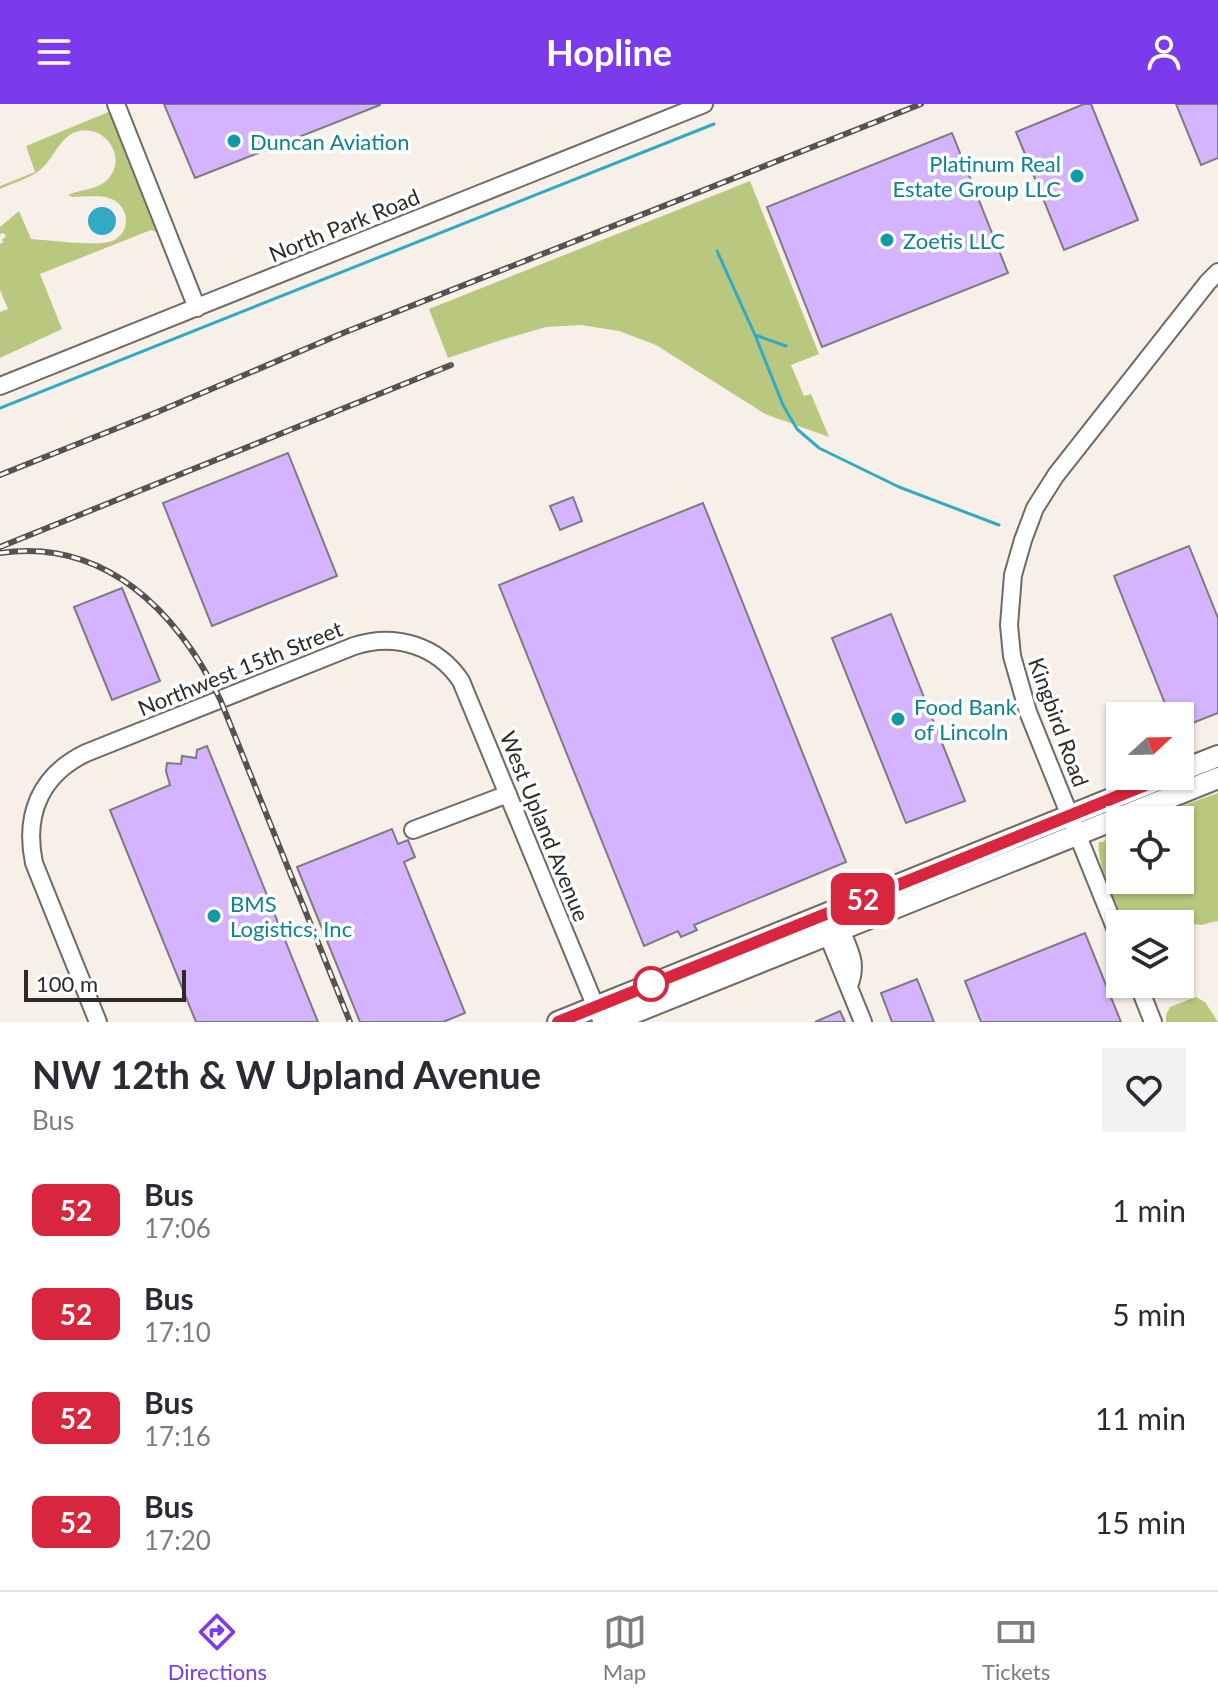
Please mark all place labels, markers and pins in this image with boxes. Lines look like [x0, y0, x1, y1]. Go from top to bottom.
place label: Duncan Aviation [250, 128, 409, 155]
marker: Duncan Aviation [225, 132, 243, 150]
place label: Platinum Real Estate Group LLC [892, 150, 1061, 202]
marker: Platinum Real Estate Group LLC [1068, 167, 1086, 185]
place label: Zoetis LLC [903, 227, 1005, 254]
marker: Zoetis LLC [878, 231, 896, 249]
place label: Food Bank of Lincoln [914, 693, 1018, 745]
marker: Food Bank of Lincoln [889, 710, 907, 728]
place label: BMS Logistics, Inc [230, 890, 352, 942]
marker: BMS Logistics, Inc [205, 907, 223, 925]
unlabelled marker [634, 967, 668, 1001]

